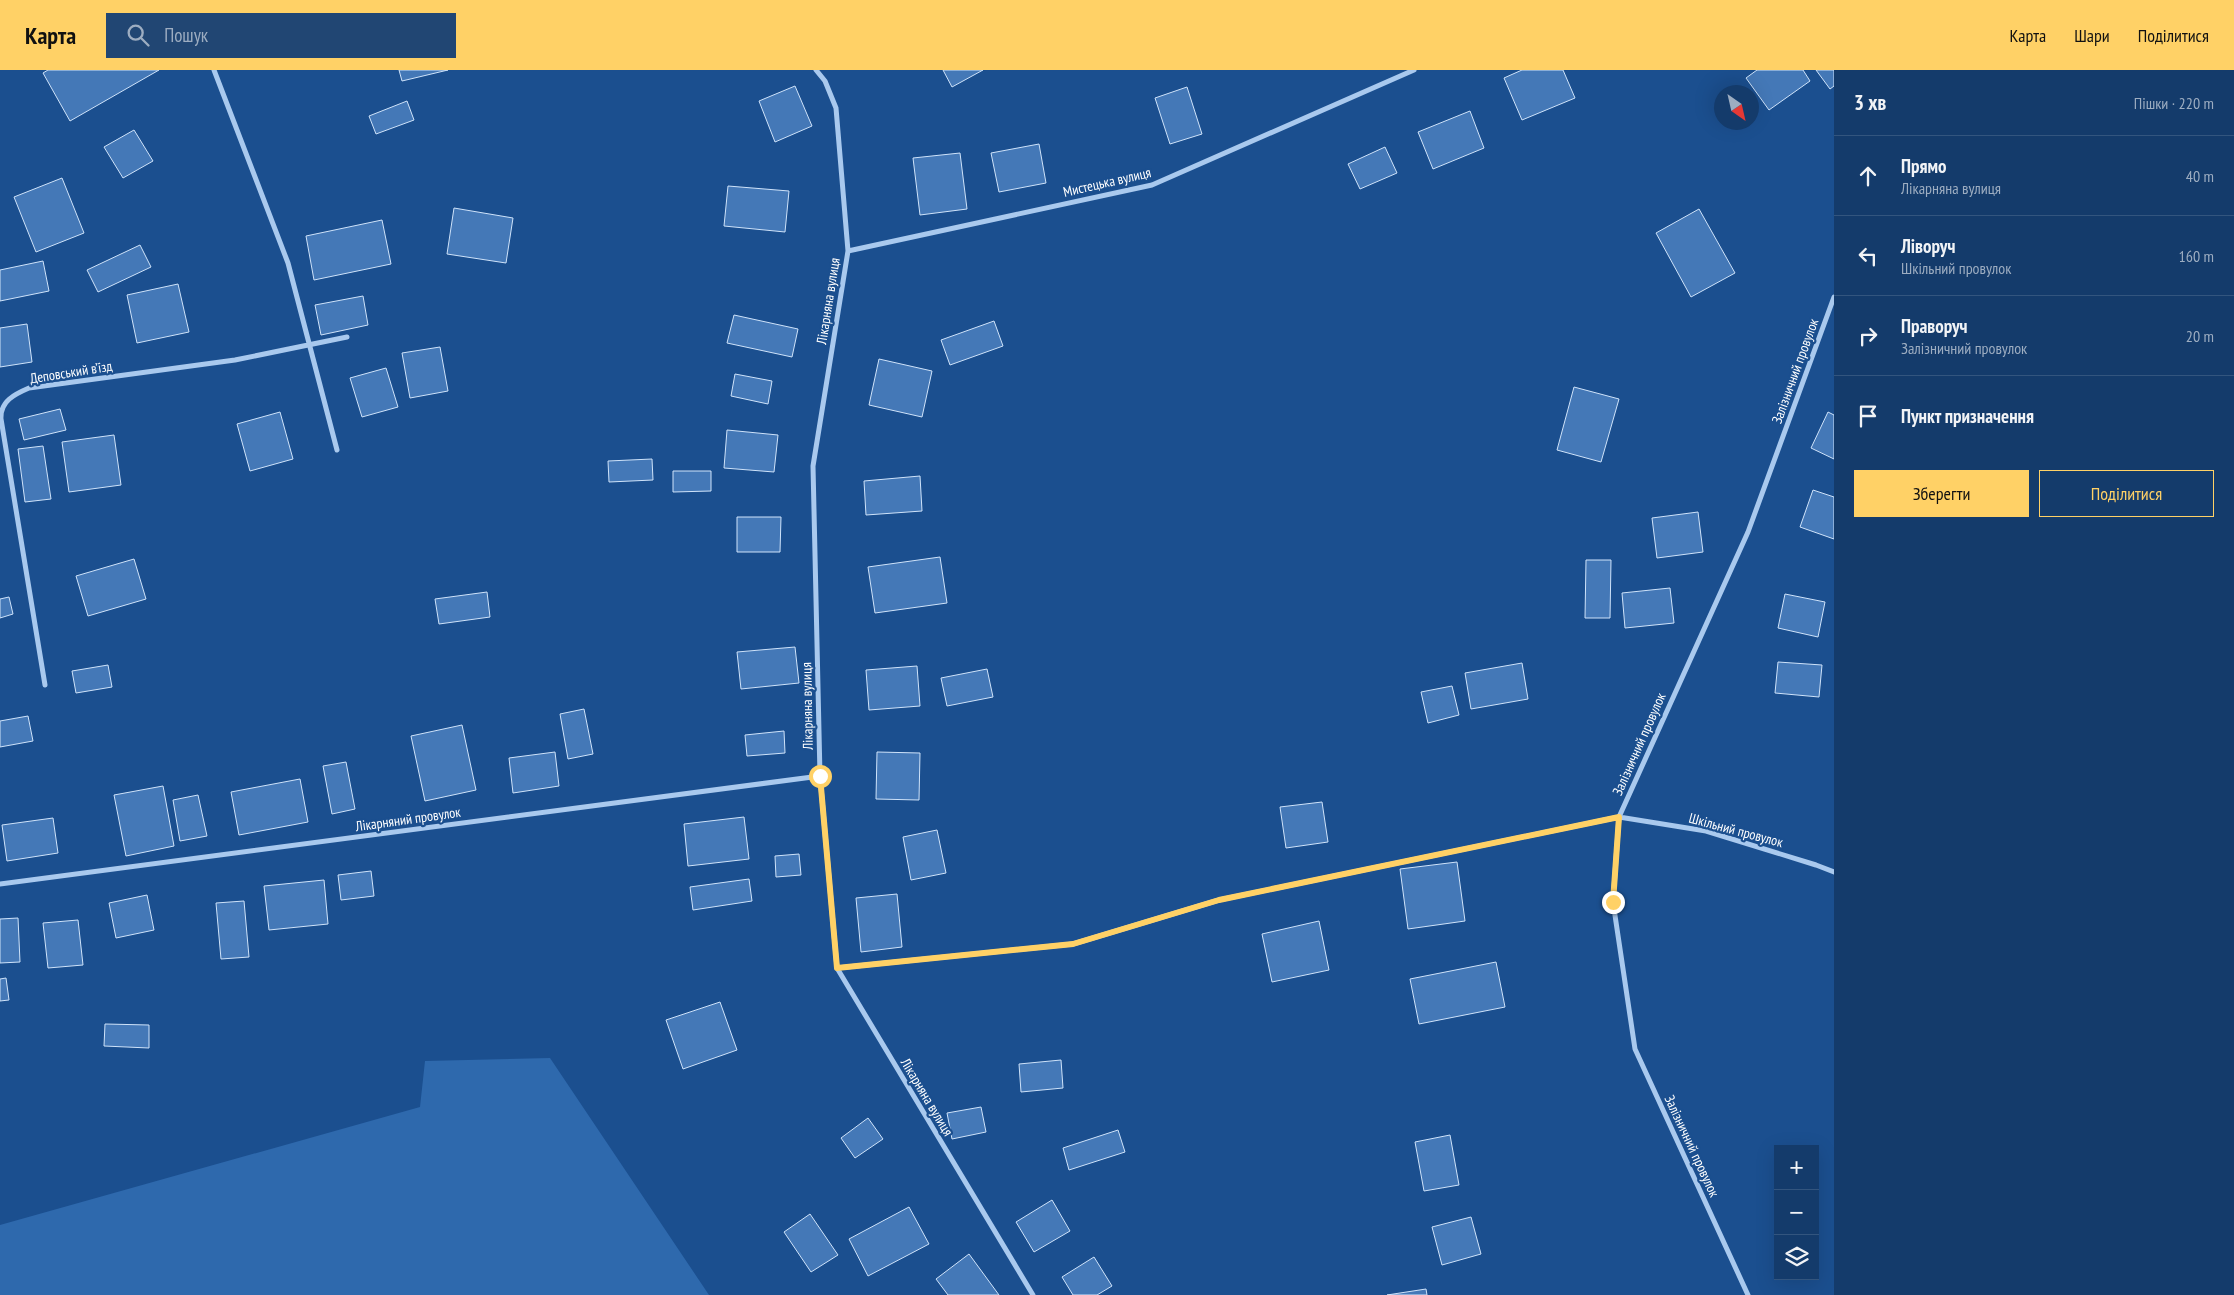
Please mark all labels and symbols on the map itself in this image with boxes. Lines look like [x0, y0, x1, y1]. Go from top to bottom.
north arrow [1714, 85, 1759, 130]
street label: Мистецька вулиця [1061, 163, 1153, 201]
street label: Лікарняна вулиця [812, 256, 844, 347]
street label: Залізничний провулок [1768, 315, 1823, 426]
street label: Деповський в’їзд [28, 357, 114, 387]
street label: Лікарняна вулиця [797, 662, 817, 751]
street label: Залізничний провулок [1608, 689, 1670, 798]
route start [809, 765, 832, 788]
street label: Лікарняний провулок [353, 803, 462, 835]
street label: Шкільний провулок [1687, 809, 1786, 851]
route end [1602, 891, 1625, 914]
street label: Лікарняна вулиця [896, 1054, 957, 1139]
street label: Залізничний провулок [1660, 1092, 1724, 1200]

